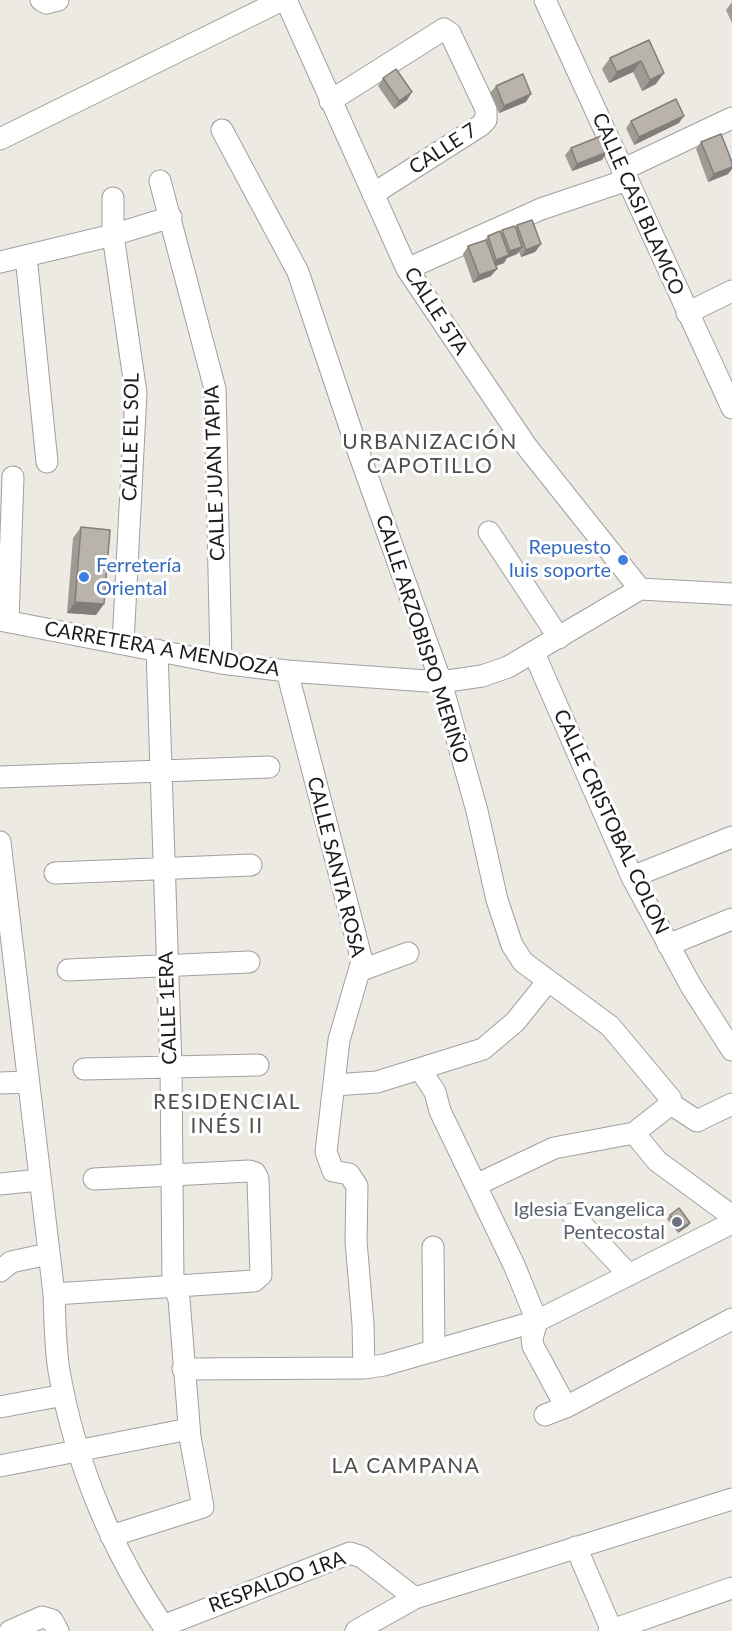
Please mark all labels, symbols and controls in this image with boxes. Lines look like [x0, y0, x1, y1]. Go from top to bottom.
street label: CALLE CASI BLAMCO [587, 109, 689, 299]
street label: CALLE 7 [405, 118, 481, 180]
street label: CALLE 5TA [399, 263, 473, 359]
street label: CALLE EL SOL [118, 373, 144, 501]
street label: CALLE JUAN TAPIA [200, 385, 230, 561]
district label: URBANIZACIÓN CAPOTILLO [342, 429, 518, 479]
street label: CALLE ARZOBISPO MERIÑO [370, 512, 474, 766]
place label: Repuesto luis soporte [509, 536, 611, 583]
marker: Repuesto luis soporte [616, 553, 630, 567]
place label: Ferretería Oriental [96, 554, 181, 601]
marker: Ferretería Oriental [77, 570, 91, 584]
street label: CARRETERA A MENDOZA [42, 616, 282, 682]
street label: CALLE CRISTOBAL COLON [548, 706, 674, 938]
street label: CALLE SANTA ROSA [302, 774, 370, 960]
street label: CALLE 1ERA [154, 951, 182, 1065]
district label: RESIDENCIAL INÉS II [153, 1089, 301, 1139]
place label: Iglesia Evangelica Pentecostal [513, 1198, 665, 1245]
marker: Iglesia Evangelica Pentecostal [670, 1215, 684, 1229]
district label: LA CAMPANA [331, 1453, 481, 1479]
street label: RESPALDO 1RA [205, 1546, 349, 1618]

